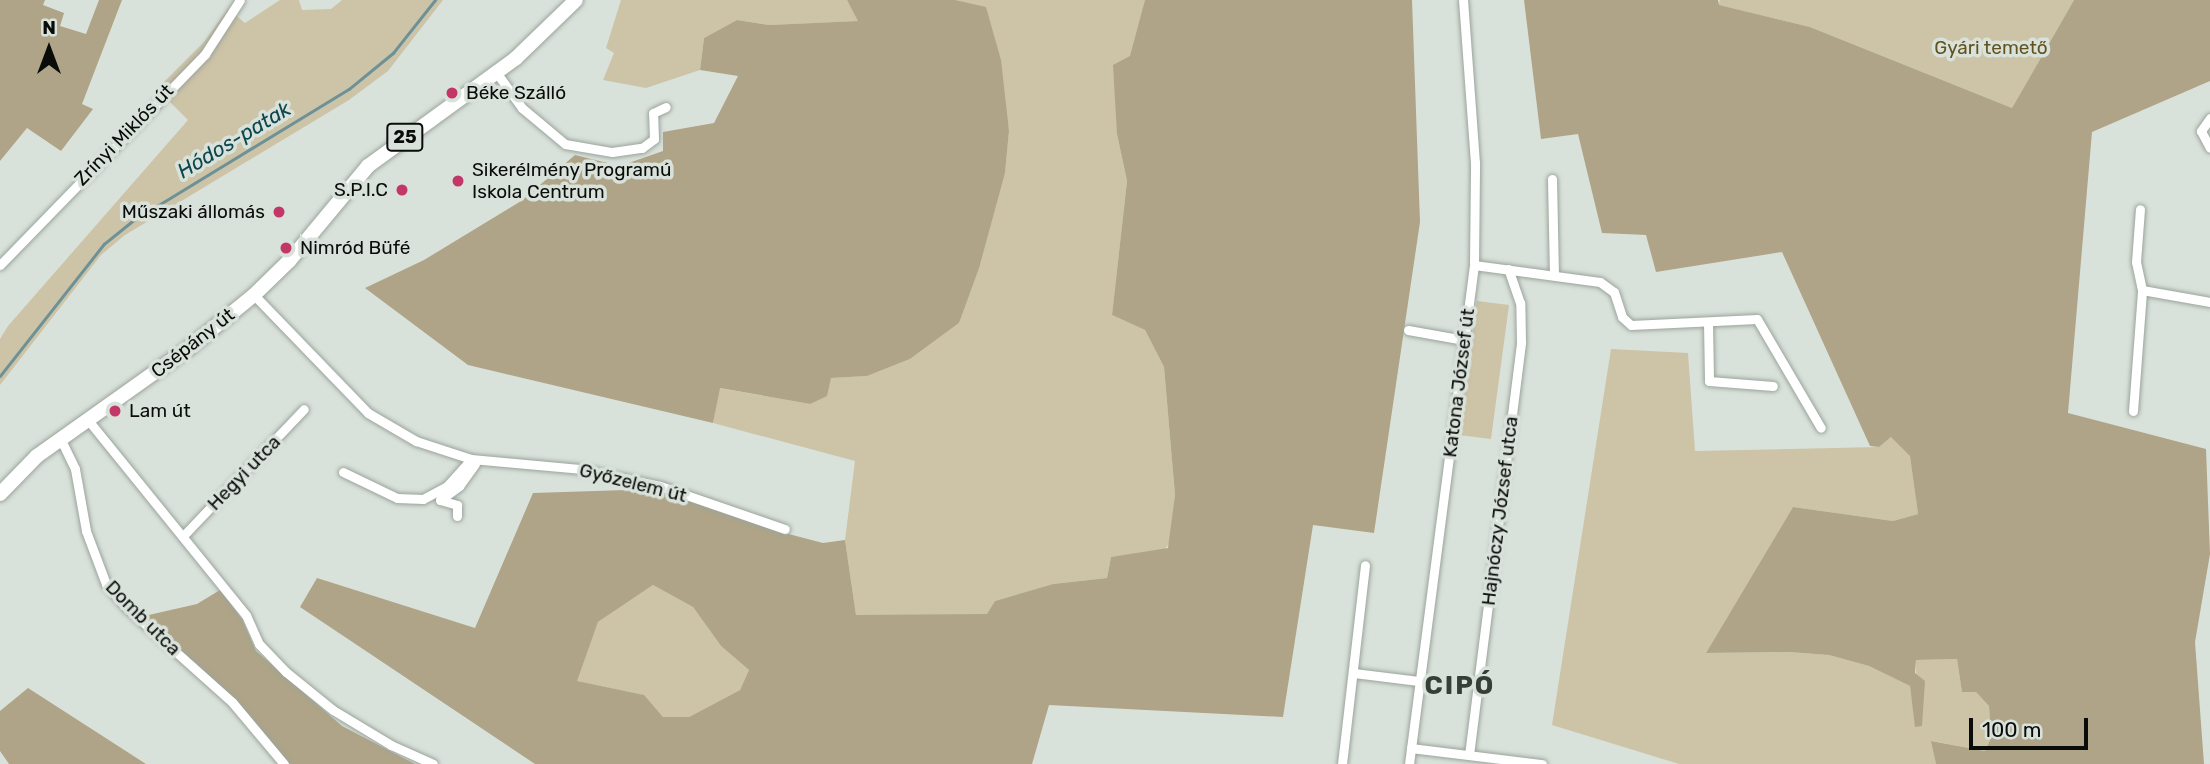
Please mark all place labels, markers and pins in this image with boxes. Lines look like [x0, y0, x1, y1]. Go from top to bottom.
place label: Béke Szálló [466, 82, 566, 104]
marker: Béke Szálló [444, 85, 460, 101]
place label: Sikerélmény Programú Iskola Centrum [472, 159, 672, 203]
marker: Sikerélmény Programú Iskola Centrum [450, 173, 466, 189]
place label: S.P.I.C [334, 179, 388, 201]
marker: S.P.I.C [394, 182, 410, 198]
place label: Műszaki állomás [122, 201, 265, 223]
marker: Műszaki állomás [271, 204, 287, 220]
place label: Nimród Büfé [300, 237, 410, 259]
marker: Nimród Büfé [278, 240, 294, 256]
place label: Lam út [129, 400, 191, 422]
marker: Lam út [107, 403, 123, 419]

